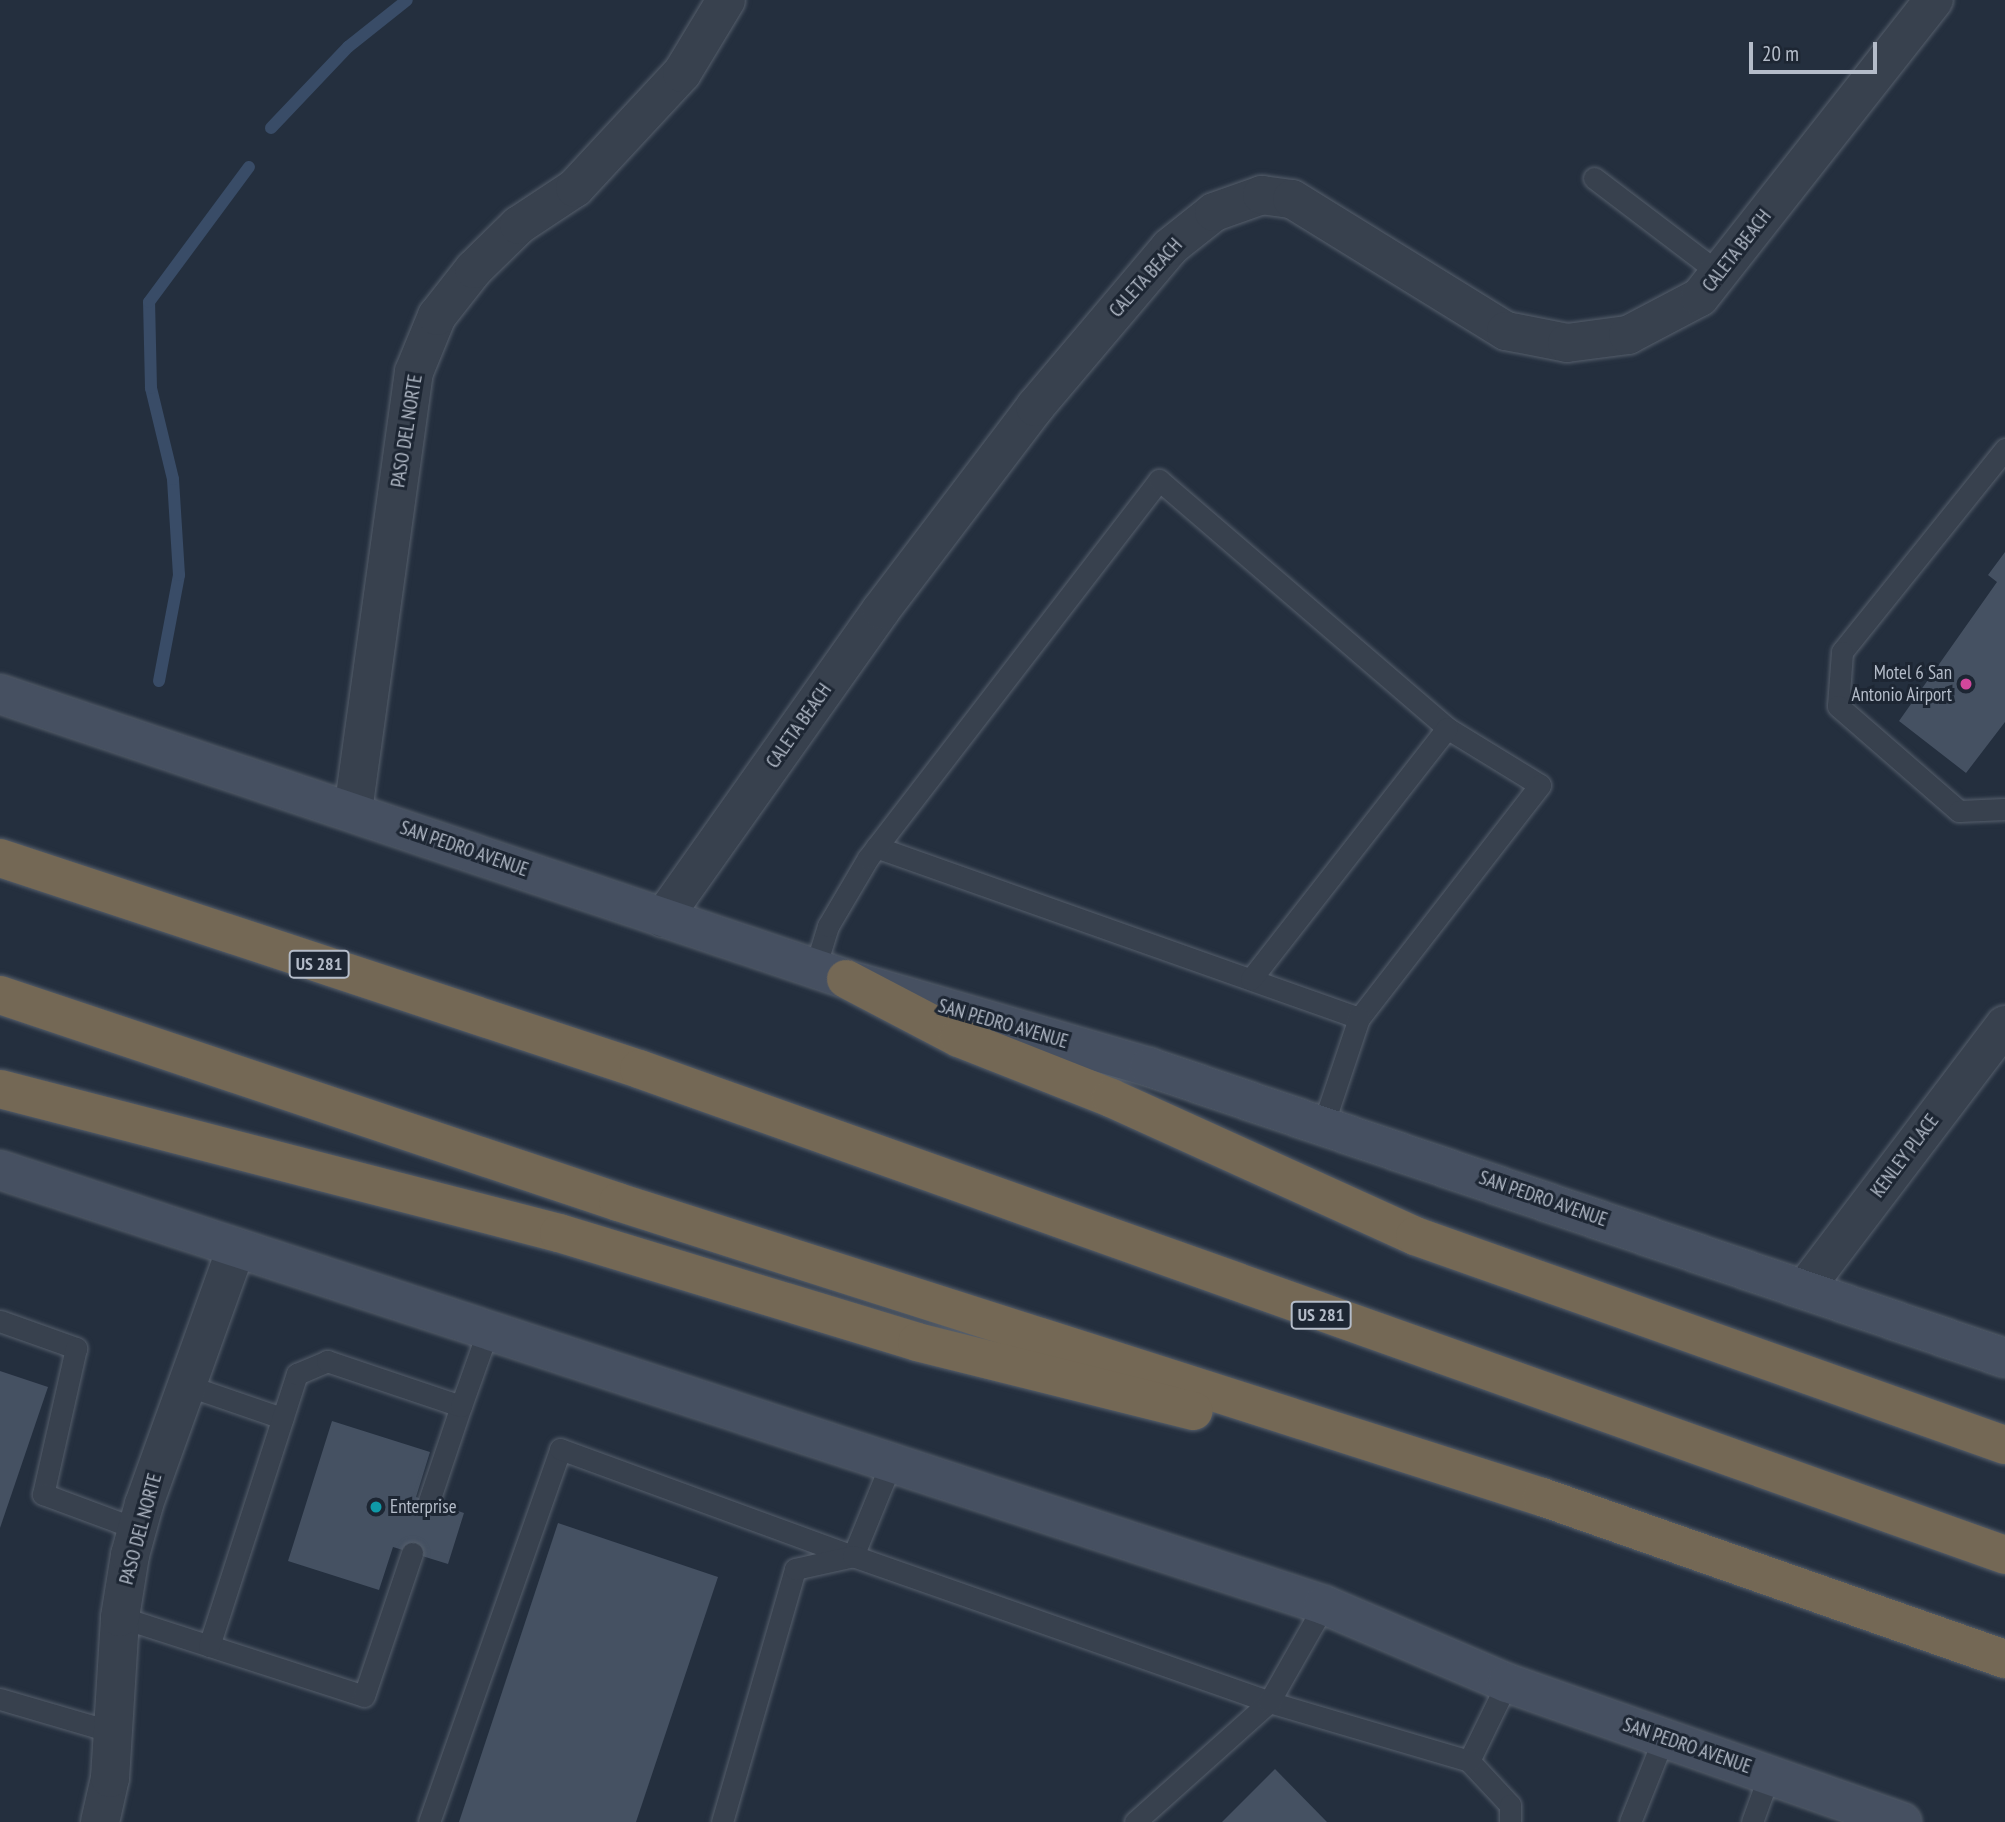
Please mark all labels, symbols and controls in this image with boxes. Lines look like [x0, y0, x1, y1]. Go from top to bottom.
scale bar [1753, 28, 1881, 72]
text: 20 m [1762, 40, 1799, 67]
street label: CALETA BEACH [1698, 205, 1776, 297]
street label: CALETA BEACH [1105, 234, 1187, 322]
street label: PASO DEL NORTE [387, 373, 427, 489]
place label: Motel 6 San Antonio Airport [1851, 662, 1952, 706]
marker: Motel 6 San Antonio Airport [1958, 676, 1974, 692]
street label: CALETA BEACH [761, 679, 837, 773]
street label: SAN PEDRO AVENUE [397, 816, 531, 882]
road number: US 281 [288, 950, 350, 979]
street label: SAN PEDRO AVENUE [935, 994, 1071, 1054]
street label: KENLEY PLACE [1866, 1110, 1944, 1202]
street label: SAN PEDRO AVENUE [1476, 1166, 1610, 1232]
road number: US 281 [1290, 1300, 1352, 1330]
street label: PASO DEL NORTE [115, 1471, 167, 1587]
place label: Enterprise [390, 1496, 456, 1518]
marker: Enterprise [368, 1499, 384, 1515]
street label: SAN PEDRO AVENUE [1620, 1713, 1754, 1779]

